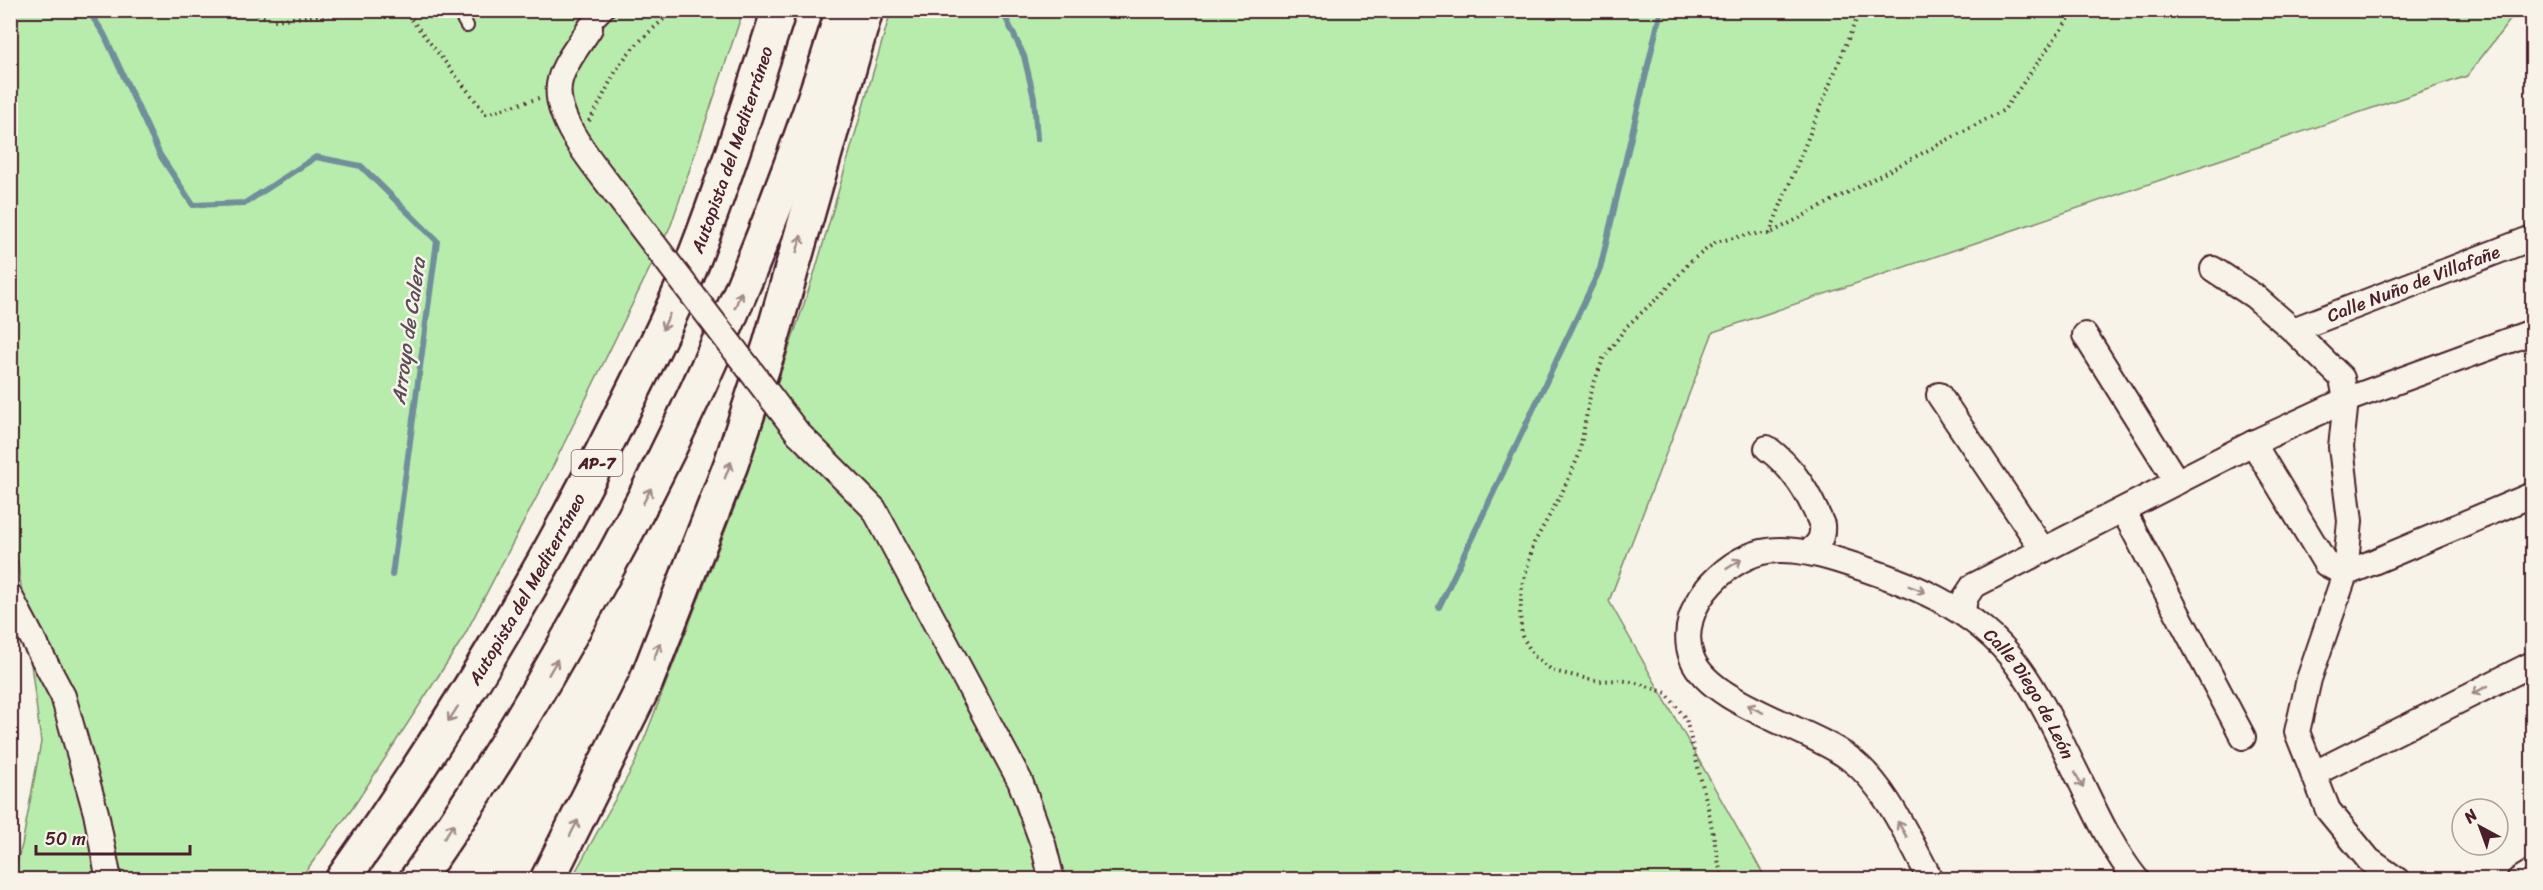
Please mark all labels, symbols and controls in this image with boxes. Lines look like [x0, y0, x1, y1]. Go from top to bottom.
street label: Autopista del Mediterráneo [681, 42, 782, 259]
one-way arrow [794, 235, 805, 254]
street label: Calle Nuño de Villafañe [2322, 236, 2505, 331]
water label: Arroyo de Calera [381, 254, 436, 407]
one-way arrow [733, 291, 744, 310]
one-way arrow [660, 313, 671, 331]
road number: AP-7 [572, 450, 622, 476]
one-way arrow [724, 461, 735, 480]
street label: Autopista del Mediterráneo [459, 487, 594, 692]
one-way arrow [642, 487, 653, 505]
one-way arrow [1726, 558, 1743, 571]
one-way arrow [1908, 584, 1926, 595]
street label: Calle Diego de León [1976, 620, 2083, 765]
one-way arrow [653, 643, 664, 661]
one-way arrow [548, 659, 560, 676]
one-way arrow [2472, 685, 2490, 697]
one-way arrow [1747, 702, 1765, 714]
one-way arrow [447, 706, 459, 722]
one-way arrow [2074, 770, 2086, 788]
north arrow [2450, 797, 2510, 857]
text: N [2456, 801, 2485, 831]
scale bar [36, 818, 190, 856]
one-way arrow [569, 819, 580, 837]
one-way arrow [1896, 820, 1907, 838]
text: 50 m [45, 823, 86, 855]
one-way arrow [443, 824, 455, 840]

